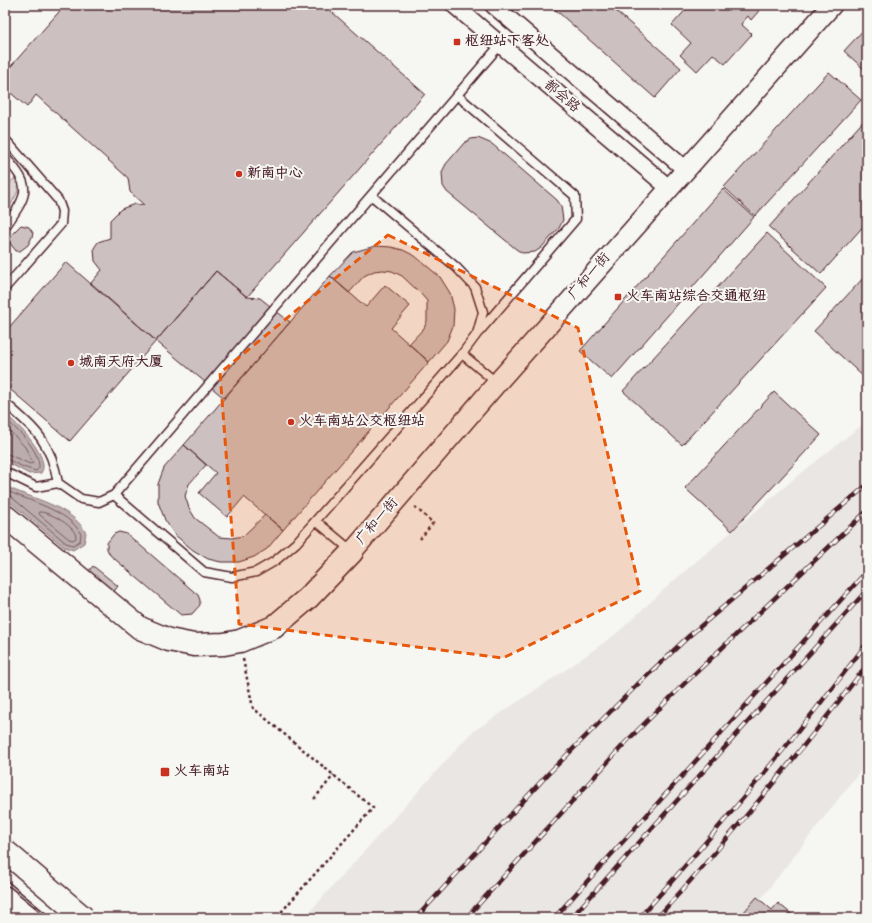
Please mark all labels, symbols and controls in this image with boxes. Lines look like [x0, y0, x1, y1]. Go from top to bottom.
place label: 枢纽站下客处 [465, 34, 549, 51]
marker: 枢纽站下客处 [452, 37, 462, 47]
street label: 都会路 [539, 76, 583, 117]
place label: 新南中心 [247, 166, 303, 183]
marker: 新南中心 [234, 169, 244, 179]
street label: 广和一街 [564, 250, 615, 304]
place label: 火车南站综合交通枢纽 [626, 288, 766, 306]
marker: 火车南站综合交通枢纽 [613, 292, 623, 302]
place label: 城南天府大厦 [79, 354, 163, 372]
marker: 城南天府大厦 [66, 358, 76, 368]
place label: 火车南站公交枢纽站 [299, 414, 425, 431]
marker: 火车南站公交枢纽站 [286, 417, 296, 427]
street label: 广和一街 [352, 495, 403, 549]
place label: 火车南站 [174, 764, 230, 781]
marker: 火车南站 [159, 766, 171, 778]

